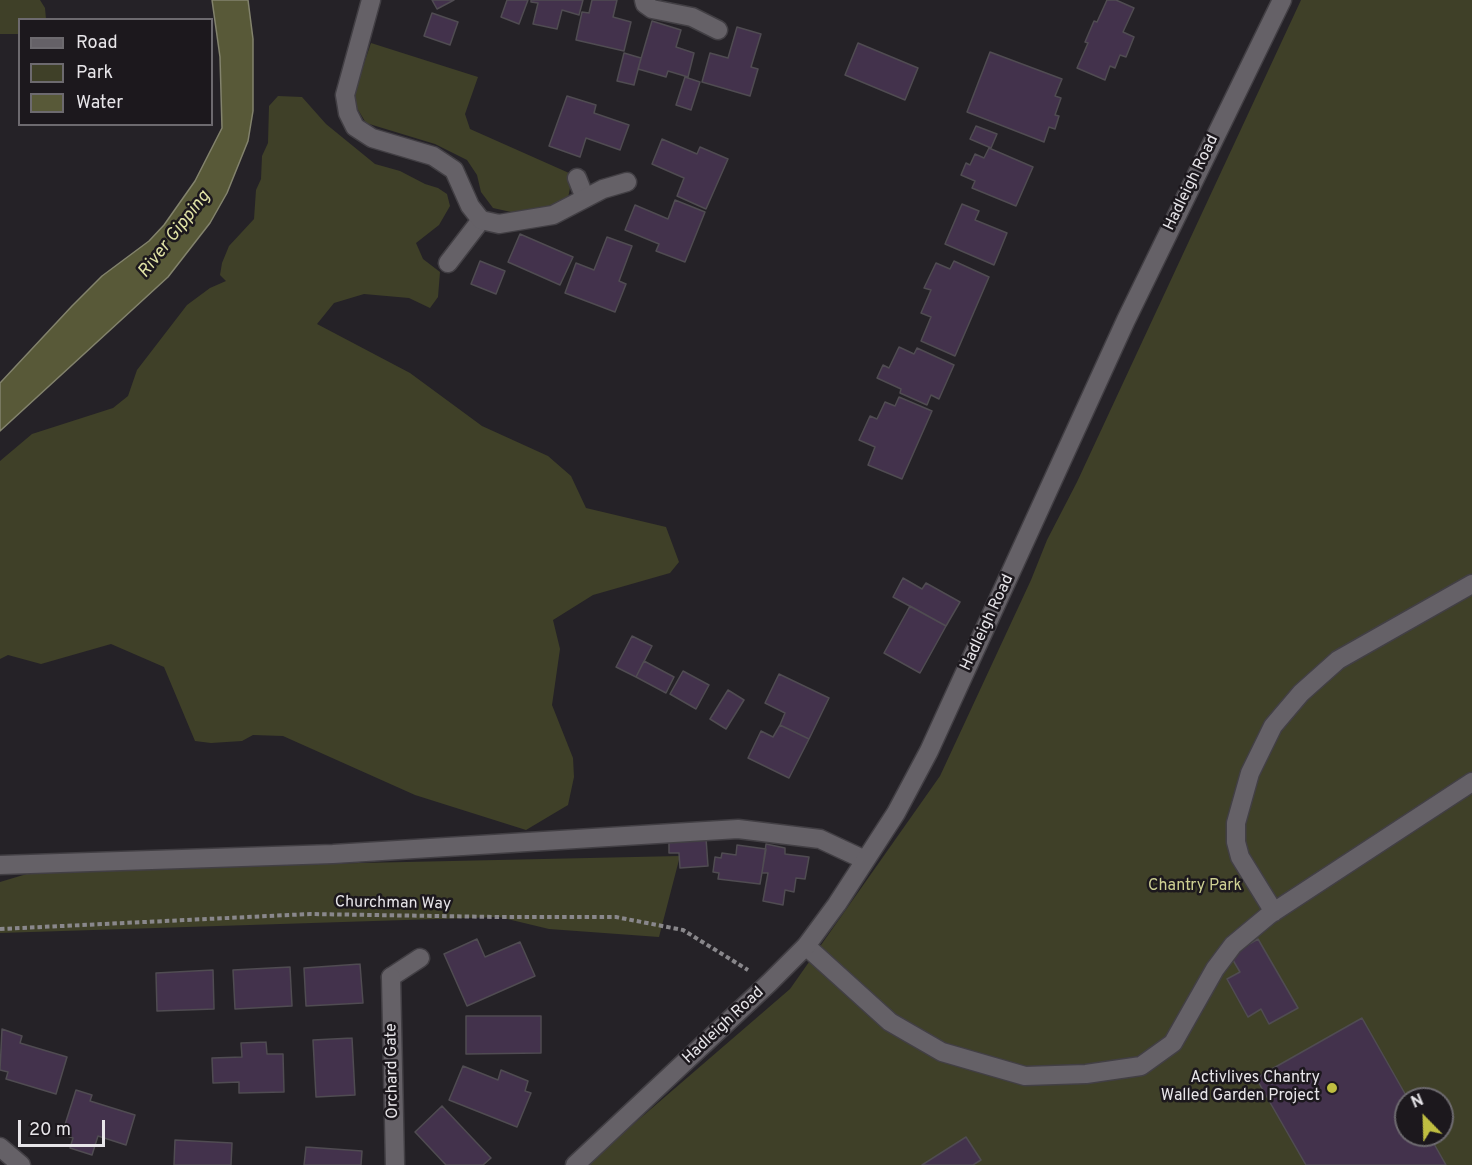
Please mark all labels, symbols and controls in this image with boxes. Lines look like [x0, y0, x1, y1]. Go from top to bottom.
legend [18, 18, 213, 126]
text: Road [76, 32, 118, 55]
text: Park [76, 62, 113, 85]
text: Water [76, 92, 123, 115]
street label: Hadleigh Road [1161, 132, 1223, 234]
water label: River Gipping [134, 187, 216, 283]
street label: Hadleigh Road [957, 572, 1019, 674]
park label: Chantry Park [1148, 877, 1242, 897]
street label: Churchman Way [335, 893, 451, 915]
street label: Hadleigh Road [679, 983, 769, 1069]
street label: Orchard Gate [383, 1023, 403, 1119]
place label: Activlives Chantry Walled Garden Project [1161, 1069, 1320, 1107]
marker: Activlives Chantry Walled Garden Project [1325, 1081, 1339, 1095]
north arrow [1394, 1087, 1454, 1147]
text: N [1409, 1091, 1427, 1114]
scale bar [21, 1108, 108, 1146]
text: 20 m [29, 1119, 71, 1142]

